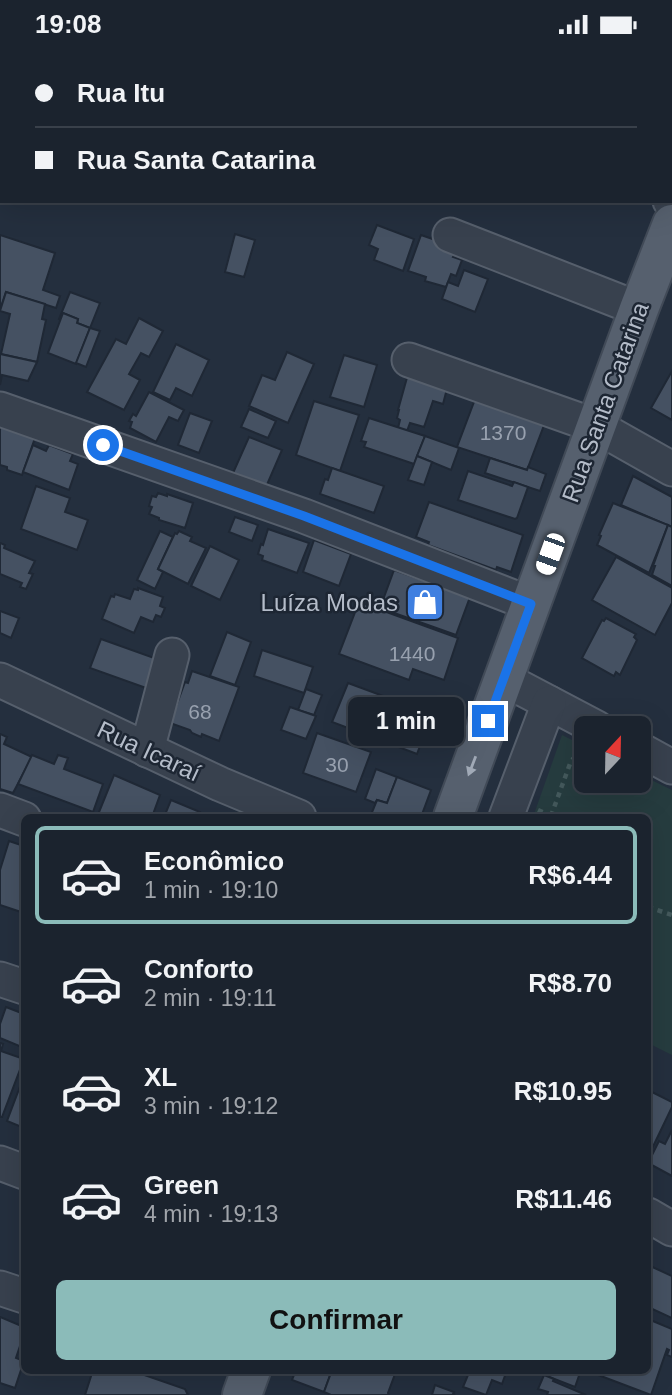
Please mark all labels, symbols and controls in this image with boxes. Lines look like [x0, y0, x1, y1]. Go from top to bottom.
text: 19:08 [35, 9, 102, 39]
text: Rua Itu [77, 78, 165, 108]
text: Rua Santa Catarina [77, 145, 315, 175]
street label: Rua Santa Catarina [556, 298, 654, 506]
house number: 1370 [480, 421, 526, 444]
route start [87, 429, 119, 461]
car [533, 531, 568, 577]
shop icon: Luíza Modas [404, 581, 446, 623]
place label: Luíza Modas [261, 589, 398, 616]
house number: 1440 [389, 642, 435, 665]
callout: 1 min [348, 697, 463, 745]
house number: 68 [188, 700, 212, 723]
route end [472, 705, 504, 737]
text: 1 min [376, 708, 436, 734]
street label: Rua Icaraí [93, 715, 205, 787]
north arrow [574, 716, 651, 793]
map controls [574, 716, 651, 793]
house number: 30 [325, 753, 349, 776]
one-way arrow [466, 755, 477, 776]
icon: car [60, 844, 123, 907]
text: Econômico [144, 846, 284, 876]
text: R$6.44 [528, 860, 612, 890]
text: 1 min · 19:10 [144, 877, 278, 903]
icon: car [60, 952, 123, 1015]
text: Conforto [144, 954, 254, 984]
text: R$8.70 [528, 968, 612, 998]
text: 2 min · 19:11 [144, 985, 277, 1011]
icon: car [60, 1060, 123, 1123]
text: XL [144, 1062, 177, 1092]
text: R$10.95 [514, 1076, 612, 1106]
text: 3 min · 19:12 [144, 1093, 278, 1119]
icon: car [60, 1168, 123, 1231]
text: Green [144, 1170, 219, 1200]
text: R$11.46 [515, 1184, 612, 1214]
text: 4 min · 19:13 [144, 1201, 278, 1227]
button: Confirmar [56, 1280, 616, 1360]

